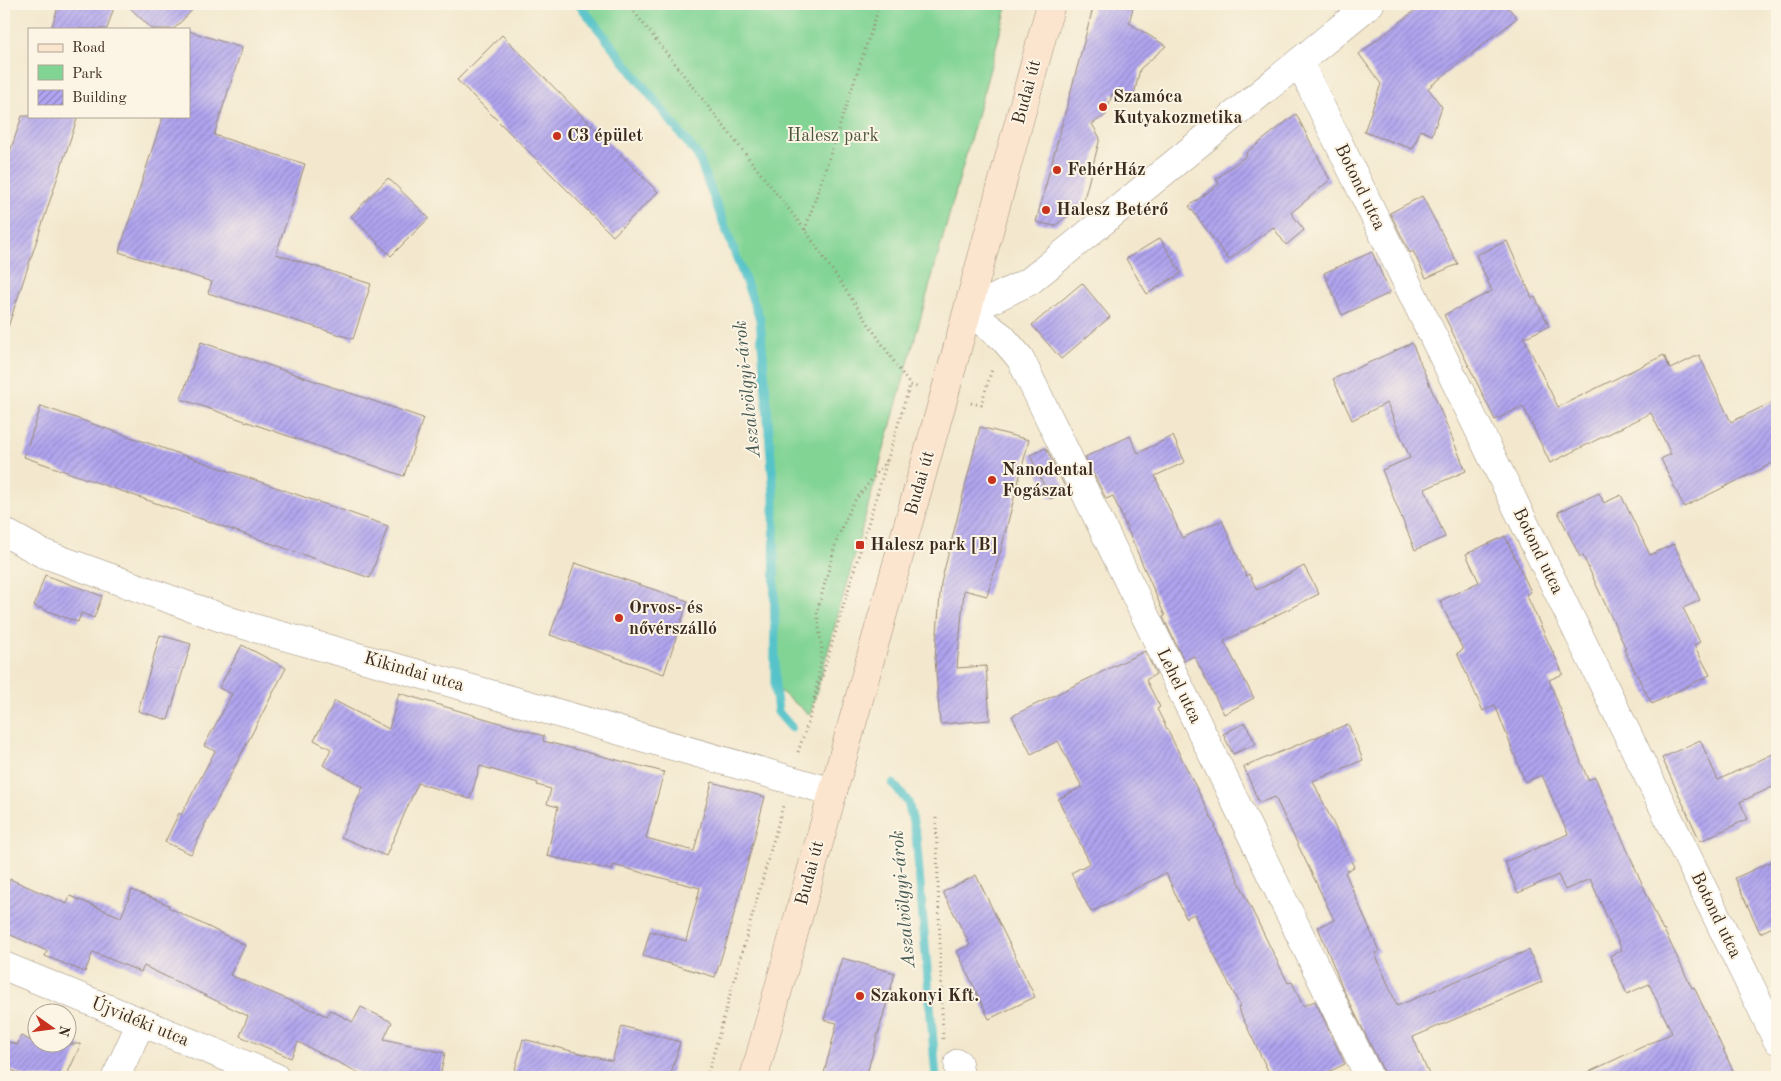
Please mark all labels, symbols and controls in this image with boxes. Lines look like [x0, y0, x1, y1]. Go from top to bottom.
legend [28, 28, 190, 118]
text: Road [72, 41, 106, 56]
street label: Budai út [1010, 58, 1044, 126]
text: Park [72, 67, 103, 82]
place label: Szamóca Kutyakozmetika [1113, 88, 1243, 127]
text: Building [72, 91, 127, 106]
marker: Szamóca Kutyakozmetika [1097, 101, 1109, 113]
place label: C3 épület [567, 127, 644, 145]
park label: Halesz park [787, 127, 879, 145]
marker: C3 épület [551, 130, 563, 142]
street label: Botond utca [1331, 141, 1389, 233]
place label: FehérHáz [1067, 161, 1145, 179]
marker: FehérHáz [1051, 164, 1063, 176]
place label: Halesz Betérő [1056, 201, 1168, 219]
marker: Halesz Betérő [1040, 204, 1052, 216]
water label: Aszalvölgyi-árok [731, 319, 765, 460]
street label: Budai út [902, 449, 938, 517]
place label: Nanodental Fogászat [1002, 461, 1094, 500]
marker: Nanodental Fogászat [986, 474, 998, 486]
street label: Botond utca [1509, 505, 1567, 597]
place label: Halesz park [B] [870, 536, 997, 554]
marker: Halesz park [B] [854, 539, 866, 551]
place label: Orvos- és nővérszálló [629, 599, 717, 638]
marker: Orvos- és nővérszálló [613, 612, 625, 624]
street label: Lehel utca [1153, 646, 1205, 726]
street label: Kikindai utca [362, 649, 466, 695]
water label: Aszalvölgyi-árok [889, 830, 920, 969]
street label: Budai út [793, 839, 827, 907]
street label: Botond utca [1687, 869, 1745, 961]
place label: Szakonyi Kft. [870, 987, 979, 1005]
street label: Újvidéki utca [89, 990, 193, 1050]
marker: Szakonyi Kft. [854, 990, 866, 1002]
north arrow [28, 1004, 78, 1054]
text: N [55, 1024, 72, 1038]

